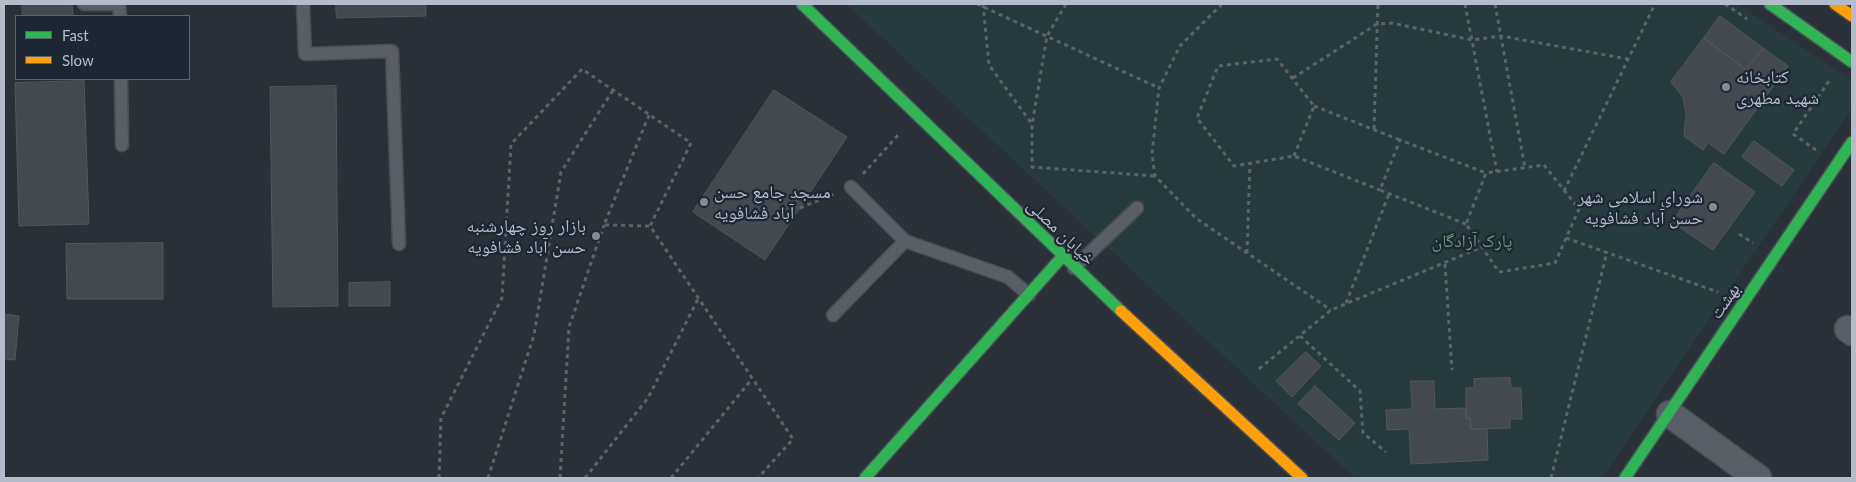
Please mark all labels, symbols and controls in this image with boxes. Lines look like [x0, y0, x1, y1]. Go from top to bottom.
legend [15, 15, 190, 80]
text: Fast [62, 26, 89, 44]
text: Slow [62, 51, 94, 69]
place label: کتابخانه شهید مطهری [1736, 66, 1819, 108]
marker: کتابخانه شهید مطهری [1720, 81, 1732, 93]
place label: مسجد جامع حسن آباد فشافویه [714, 181, 831, 223]
place label: شورای اسلامی شهر حسن آباد فشافویه [1578, 186, 1703, 228]
street label: خیابان مصلی [1023, 194, 1099, 270]
marker: مسجد جامع حسن آباد فشافویه [698, 196, 710, 208]
marker: شورای اسلامی شهر حسن آباد فشافویه [1707, 201, 1719, 213]
place label: بازار روز چهارشنبه حسن آباد فشافویه [466, 215, 586, 258]
marker: بازار روز چهارشنبه حسن آباد فشافویه [590, 230, 602, 242]
park label: پارک آزادگان [1432, 230, 1512, 252]
street label: بهشت [1705, 279, 1745, 323]

